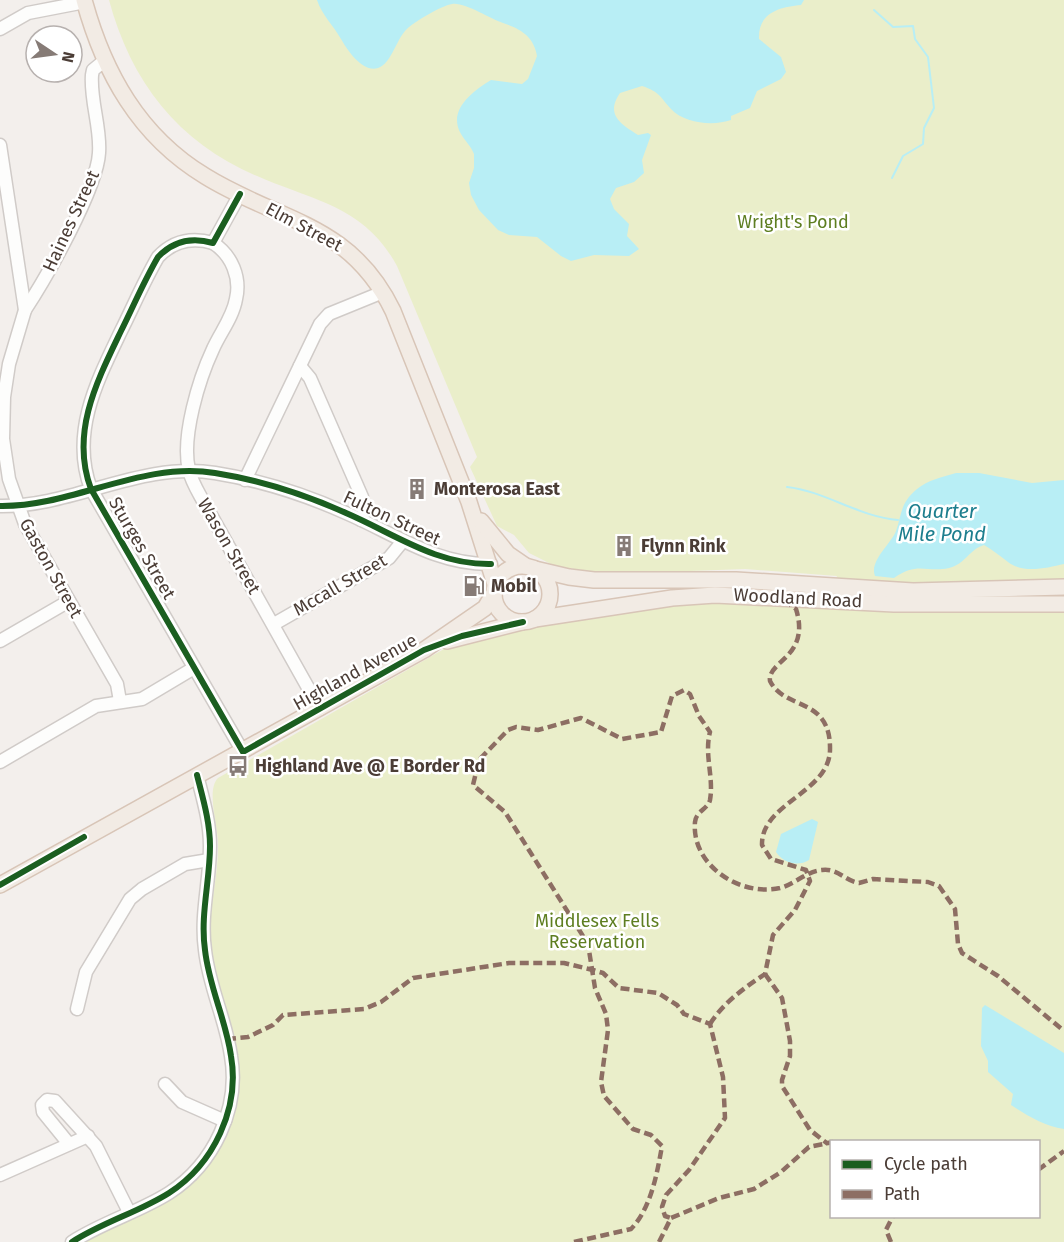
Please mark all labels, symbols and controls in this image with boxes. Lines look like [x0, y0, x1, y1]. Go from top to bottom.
north arrow [24, 24, 84, 84]
text: N [58, 50, 79, 65]
street label: Haines Street [38, 166, 104, 275]
street label: Elm Street [262, 198, 347, 257]
park label: Wright's Pond [737, 211, 849, 233]
building icon: Monterosa East [405, 477, 429, 501]
place label: Monterosa East [434, 478, 561, 500]
street label: Fulton Street [340, 486, 445, 550]
street label: Sturges Street [104, 493, 180, 603]
street label: Wason Street [193, 494, 266, 598]
water label: Quarter Mile Pond [898, 499, 986, 546]
street label: Gaston Street [15, 514, 88, 622]
building icon: Flynn Rink [612, 534, 636, 558]
place label: Flynn Rink [641, 535, 727, 557]
street label: Mccall Street [289, 549, 391, 621]
fuel station icon: Mobil [462, 574, 486, 598]
place label: Mobil [491, 575, 537, 597]
street label: Woodland Road [733, 584, 863, 612]
street label: Highland Avenue [289, 629, 421, 715]
bus stop icon: Highland Ave @ E Border Rd [226, 754, 250, 778]
place label: Highland Ave @ E Border Rd [255, 755, 485, 777]
park label: Middlesex Fells Reservation [535, 910, 659, 953]
legend [830, 1140, 1040, 1218]
text: Cycle path [884, 1153, 968, 1175]
text: Path [884, 1183, 920, 1205]

